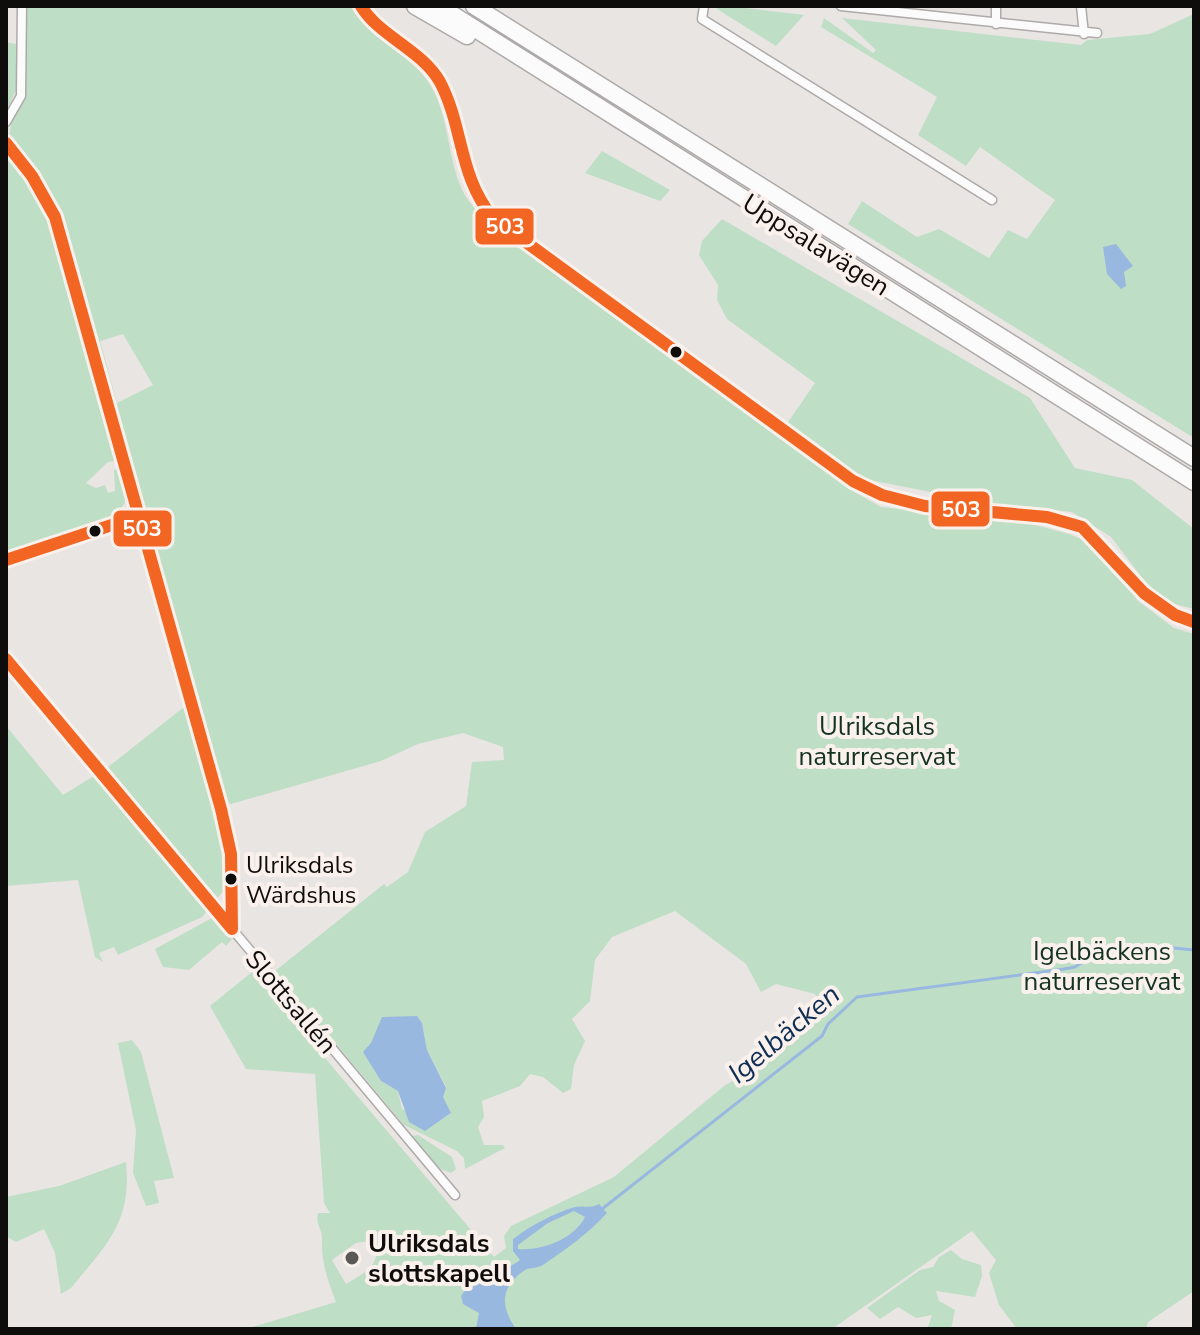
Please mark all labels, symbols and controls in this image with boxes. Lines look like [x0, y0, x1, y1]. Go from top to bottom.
street label: Uppsalavägen [736, 186, 896, 304]
line badge: 503 [474, 207, 535, 246]
text: 503 [485, 212, 525, 242]
unlabelled marker [668, 344, 684, 360]
line badge: 503 [930, 490, 991, 528]
text: 503 [941, 495, 981, 525]
line badge: 503 [112, 509, 173, 548]
text: 503 [122, 514, 162, 544]
unlabelled marker [87, 523, 103, 539]
park label: Ulriksdals naturreservat [799, 709, 956, 774]
place label: Ulriksdals Wärdshus [246, 849, 356, 911]
marker: Ulriksdals Wärdshus [223, 871, 239, 887]
park label: Igelbäckens naturreservat [1024, 934, 1181, 999]
street label: Slottsallén [237, 943, 345, 1061]
water label: Igelbäcken [720, 976, 848, 1092]
place label: Ulriksdals slottskapell [368, 1226, 511, 1291]
marker: Ulriksdals slottskapell [343, 1249, 361, 1267]

